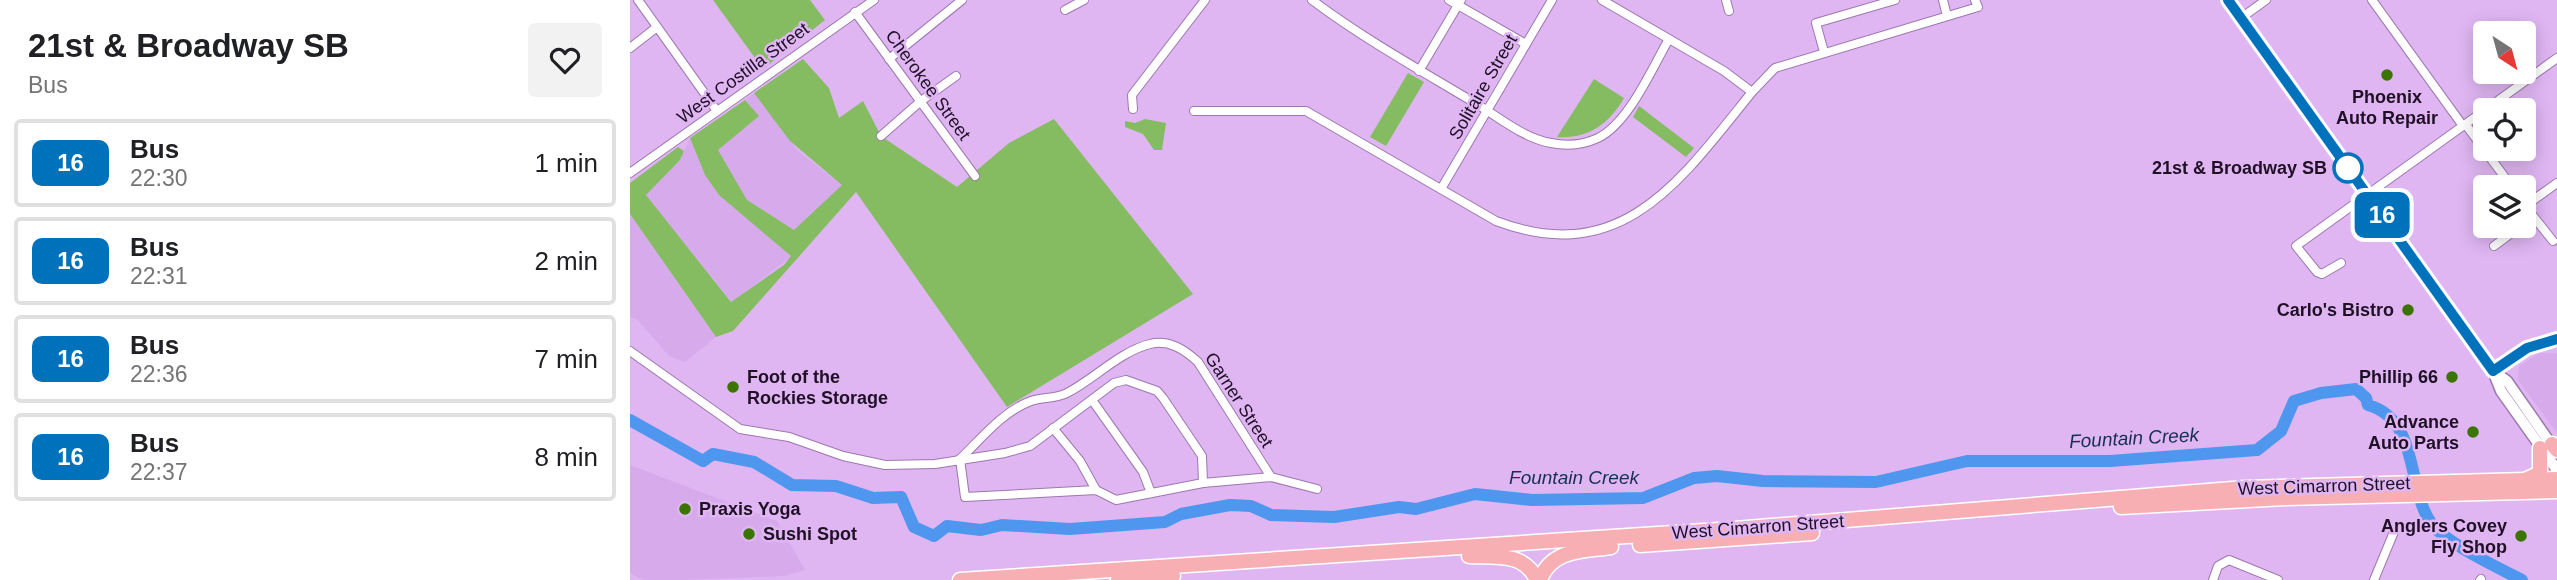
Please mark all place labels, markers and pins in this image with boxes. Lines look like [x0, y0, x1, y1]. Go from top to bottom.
marker: Phoenix Auto Repair [2379, 67, 2395, 83]
place label: Phoenix Auto Repair [2336, 87, 2438, 128]
marker: 21st & Broadway SB [2333, 153, 2363, 183]
place label: 21st & Broadway SB [2152, 158, 2327, 178]
place label: Carlo's Bistro [2277, 300, 2394, 320]
marker: Carlo's Bistro [2400, 302, 2416, 318]
place label: Foot of the Rockies Storage [747, 367, 888, 408]
place label: Phillip 66 [2359, 367, 2438, 387]
marker: Phillip 66 [2444, 369, 2460, 385]
marker: Foot of the Rockies Storage [725, 379, 741, 395]
place label: Advance Auto Parts [2368, 412, 2459, 453]
marker: Advance Auto Parts [2465, 424, 2481, 440]
place label: Praxis Yoga [699, 499, 801, 519]
marker: Praxis Yoga [677, 501, 693, 517]
place label: Anglers Covey Fly Shop [2381, 516, 2507, 557]
place label: Sushi Spot [763, 524, 857, 544]
marker: Sushi Spot [741, 526, 757, 542]
marker: Anglers Covey Fly Shop [2513, 528, 2529, 544]

